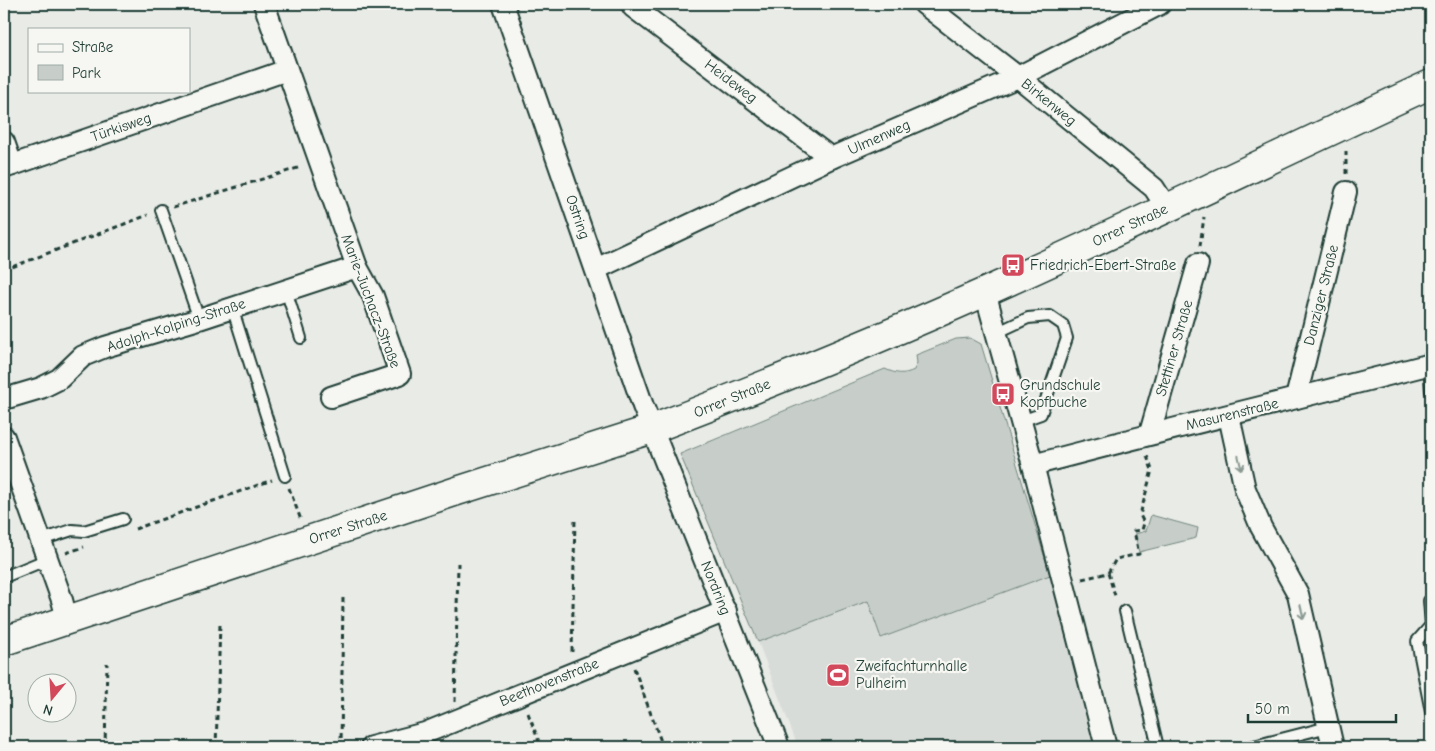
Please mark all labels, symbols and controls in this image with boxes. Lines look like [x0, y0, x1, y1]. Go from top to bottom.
legend [28, 28, 190, 92]
text: Straße [72, 38, 114, 56]
street label: Heideweg [701, 55, 761, 107]
text: Park [72, 64, 101, 82]
street label: Birkenweg [1018, 74, 1080, 130]
street label: Türkisweg [89, 108, 153, 146]
street label: Ulmenweg [845, 115, 913, 159]
street label: Ostring [562, 192, 594, 242]
street label: Orrer Straße [1089, 199, 1171, 250]
street label: Marie-Juchacz-Straße [337, 232, 405, 371]
street label: Danziger Straße [1300, 242, 1342, 347]
bus stop icon: Friedrich-Ebert-Straße [1000, 252, 1026, 278]
place label: Friedrich-Ebert-Straße [1030, 256, 1177, 274]
street label: Adolph-Kolping-Straße [104, 294, 248, 356]
street label: Stettiner Straße [1152, 297, 1197, 398]
street label: Orrer Straße [691, 374, 773, 422]
place label: Grundschule Kopfbuche [1020, 376, 1101, 411]
bus stop icon: Grundschule Kopfbuche [990, 381, 1016, 407]
street label: Masurenstraße [1184, 394, 1281, 434]
one-way arrow [1236, 455, 1245, 471]
street label: Orrer Straße [307, 506, 390, 548]
street label: Nordring [697, 558, 735, 618]
one-way arrow [1298, 603, 1307, 619]
street label: Beethovenstraße [497, 654, 602, 710]
place label: Zweifachturnhalle Pulheim [856, 657, 968, 692]
sports icon: Zweifachturnhalle Pulheim [825, 662, 851, 688]
north arrow [28, 674, 78, 724]
scale bar [1248, 691, 1395, 723]
text: N [41, 700, 55, 719]
text: 50 m [1255, 700, 1290, 718]

